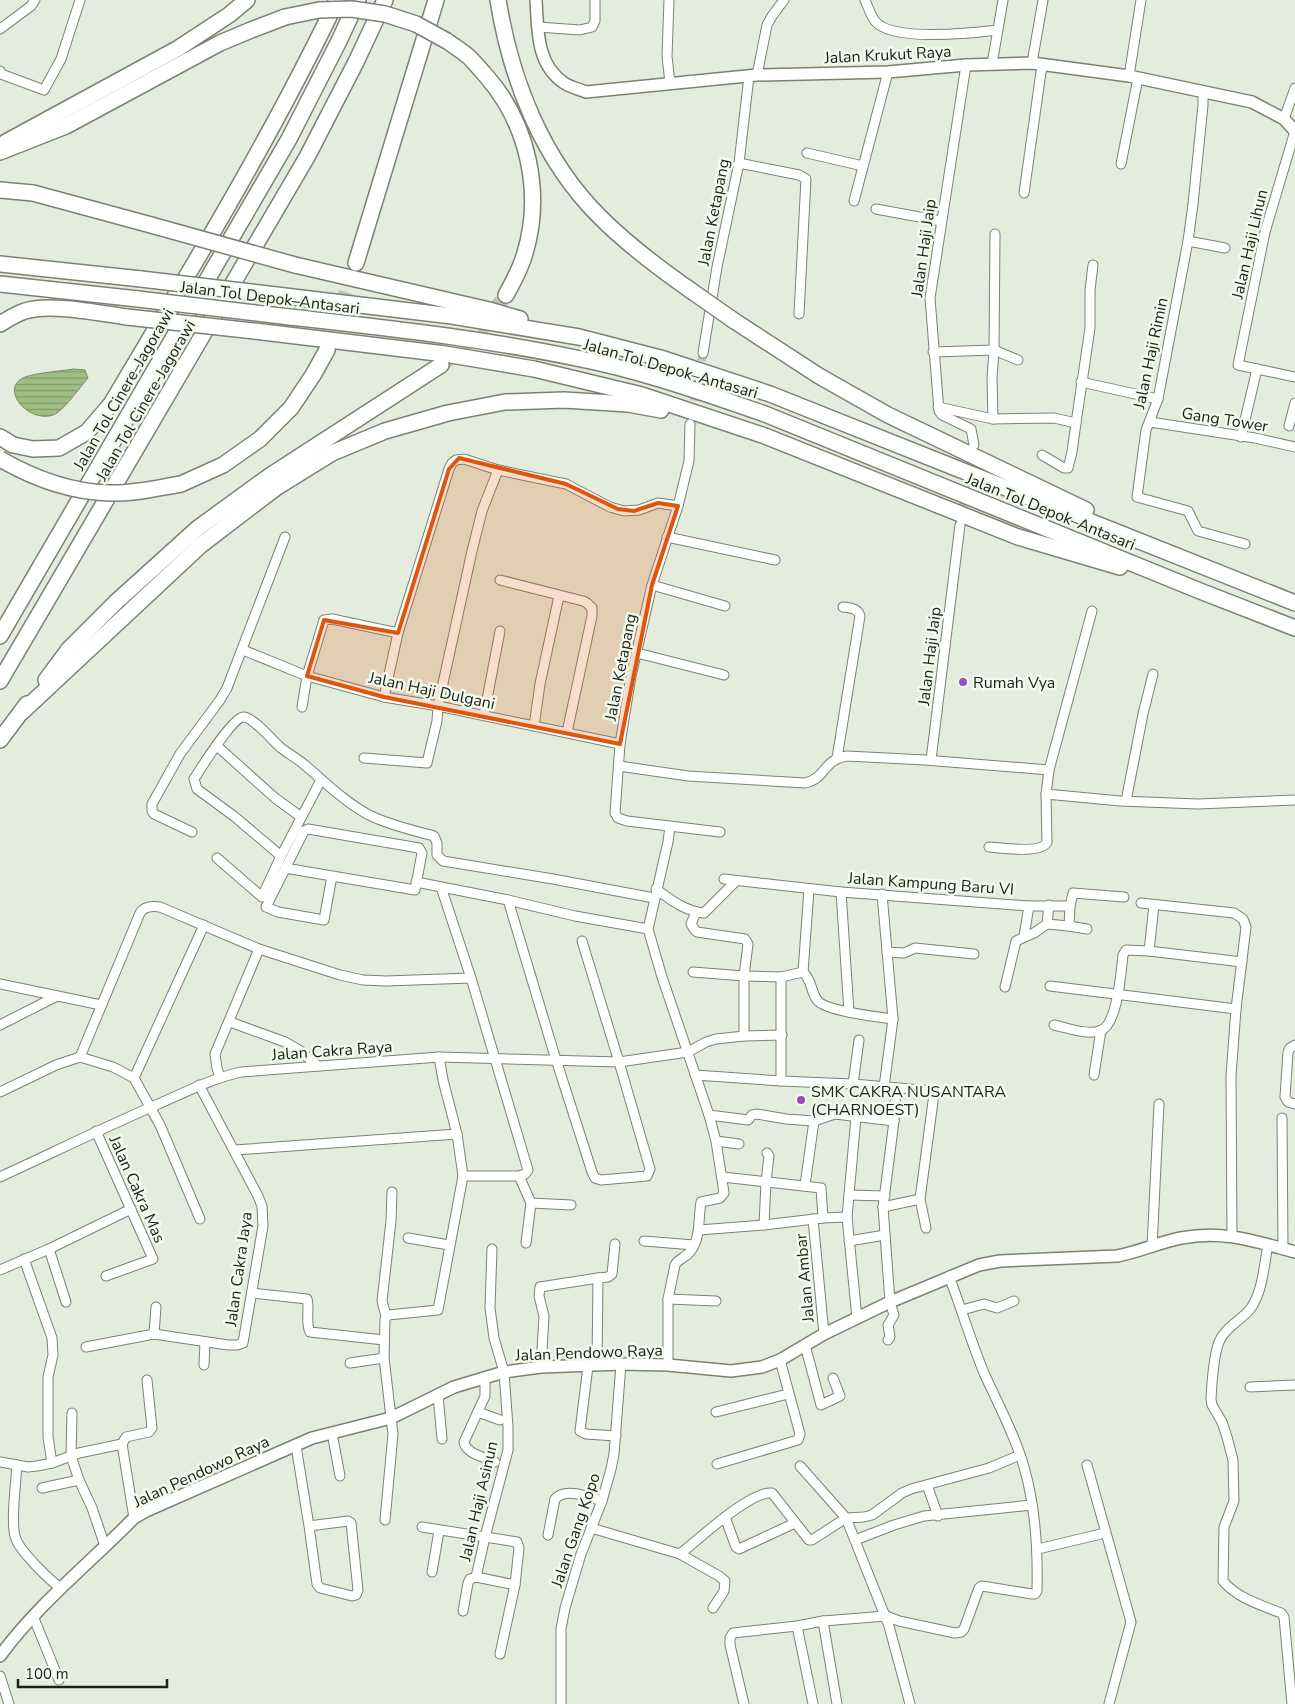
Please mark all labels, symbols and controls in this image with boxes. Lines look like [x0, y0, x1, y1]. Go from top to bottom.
street label: Jalan Krukut Raya [823, 41, 952, 69]
street label: Jalan Ketapang [693, 157, 735, 269]
street label: Jalan Haji Lihun [1226, 187, 1273, 302]
street label: Jalan Haji Jaip [906, 198, 942, 300]
street label: Jalan Tol Depok–Antasari [178, 276, 361, 320]
street label: Jalan Haji Rimin [1128, 296, 1174, 412]
street label: Jalan Tol Cinere–Jagorawi [68, 305, 179, 475]
street label: Jalan Tol Cinere-Jagorawi [90, 316, 201, 486]
street label: Jalan Tol Depok–Antasari [580, 333, 761, 404]
street label: Gang Tower [1180, 402, 1270, 438]
street label: Jalan Tol Depok–Antasari [962, 468, 1138, 556]
street label: Jalan Haji Jaip [913, 606, 947, 708]
street label: Jalan Ketapang [600, 612, 642, 724]
street label: Jalan Haji Dulgani [366, 667, 497, 715]
place label: Rumah Vya [973, 672, 1055, 694]
marker: Rumah Vya [957, 676, 969, 688]
street label: Jalan Kampung Baru VI [846, 867, 1015, 901]
street label: Jalan Cakra Raya [270, 1036, 393, 1066]
place label: SMK CAKRA NUSANTARA (CHARNOEST) [811, 1081, 1006, 1121]
marker: SMK CAKRA NUSANTARA (CHARNOEST) [795, 1094, 807, 1106]
street label: Jalan Cakra Mas [103, 1131, 171, 1246]
street label: Jalan Cakra Jaya [220, 1210, 258, 1329]
street label: Jalan Ambar [790, 1232, 820, 1324]
street label: Jalan Pendowo Raya [514, 1339, 663, 1367]
street label: Jalan Pendowo Raya [129, 1431, 273, 1513]
street label: Jalan Haji Asinun [454, 1439, 503, 1564]
street label: Jalan Gang Kopo [546, 1470, 606, 1591]
scale bar [18, 1656, 166, 1688]
text: 100 m [25, 1664, 69, 1684]

